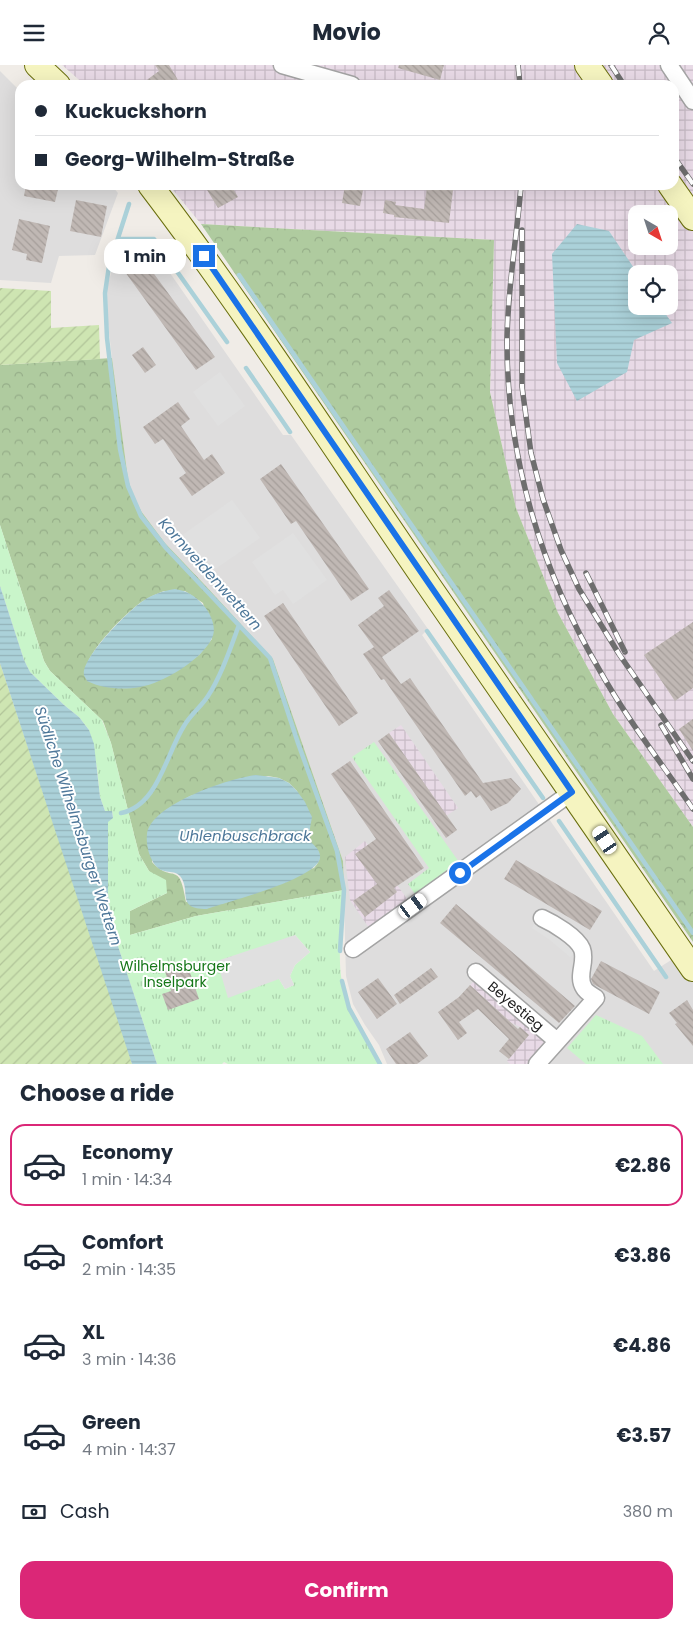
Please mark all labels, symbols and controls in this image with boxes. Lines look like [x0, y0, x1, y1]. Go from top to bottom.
text: Movio [312, 17, 381, 48]
icon: menu [20, 19, 48, 47]
icon: person [645, 19, 673, 47]
text: Kuckuckshorn [65, 98, 207, 125]
text: Georg-Wilhelm-Straße [65, 146, 294, 173]
north arrow [628, 205, 678, 255]
map controls [628, 205, 678, 315]
callout: 1 min [104, 239, 186, 273]
text: 1 min [124, 245, 166, 268]
route end [193, 245, 215, 267]
button: locate [628, 265, 678, 315]
water label: Kornweidenwettern [154, 513, 267, 635]
water label: Südliche Wilhelmsburger Wettern [30, 704, 127, 948]
car [590, 823, 619, 857]
water label: Uhlenbuschbrack [179, 825, 312, 846]
route start [449, 862, 471, 884]
car [396, 891, 429, 921]
park label: Wilhelmsburger Inselpark [120, 956, 230, 992]
street label: Beyestieg [484, 977, 548, 1035]
text: Choose a ride [20, 1078, 174, 1109]
text: Economy [82, 1139, 173, 1166]
icon: car [22, 1143, 67, 1188]
text: €2.86 [615, 1152, 671, 1179]
text: 1 min · 14:34 [82, 1168, 172, 1191]
text: Comfort [82, 1229, 164, 1256]
icon: car [22, 1233, 67, 1278]
text: €3.86 [615, 1242, 671, 1269]
text: 2 min · 14:35 [82, 1258, 176, 1281]
text: XL [82, 1319, 105, 1346]
icon: car [22, 1323, 67, 1368]
text: €4.86 [613, 1332, 671, 1359]
text: 3 min · 14:36 [82, 1348, 176, 1371]
text: Green [82, 1409, 141, 1436]
icon: car [22, 1413, 67, 1458]
text: €3.57 [617, 1422, 671, 1449]
text: 4 min · 14:37 [82, 1438, 176, 1461]
icon: cash [20, 1498, 48, 1526]
text: Cash [60, 1498, 110, 1525]
text: 380 m [623, 1500, 673, 1523]
button: Confirm [20, 1561, 673, 1619]

